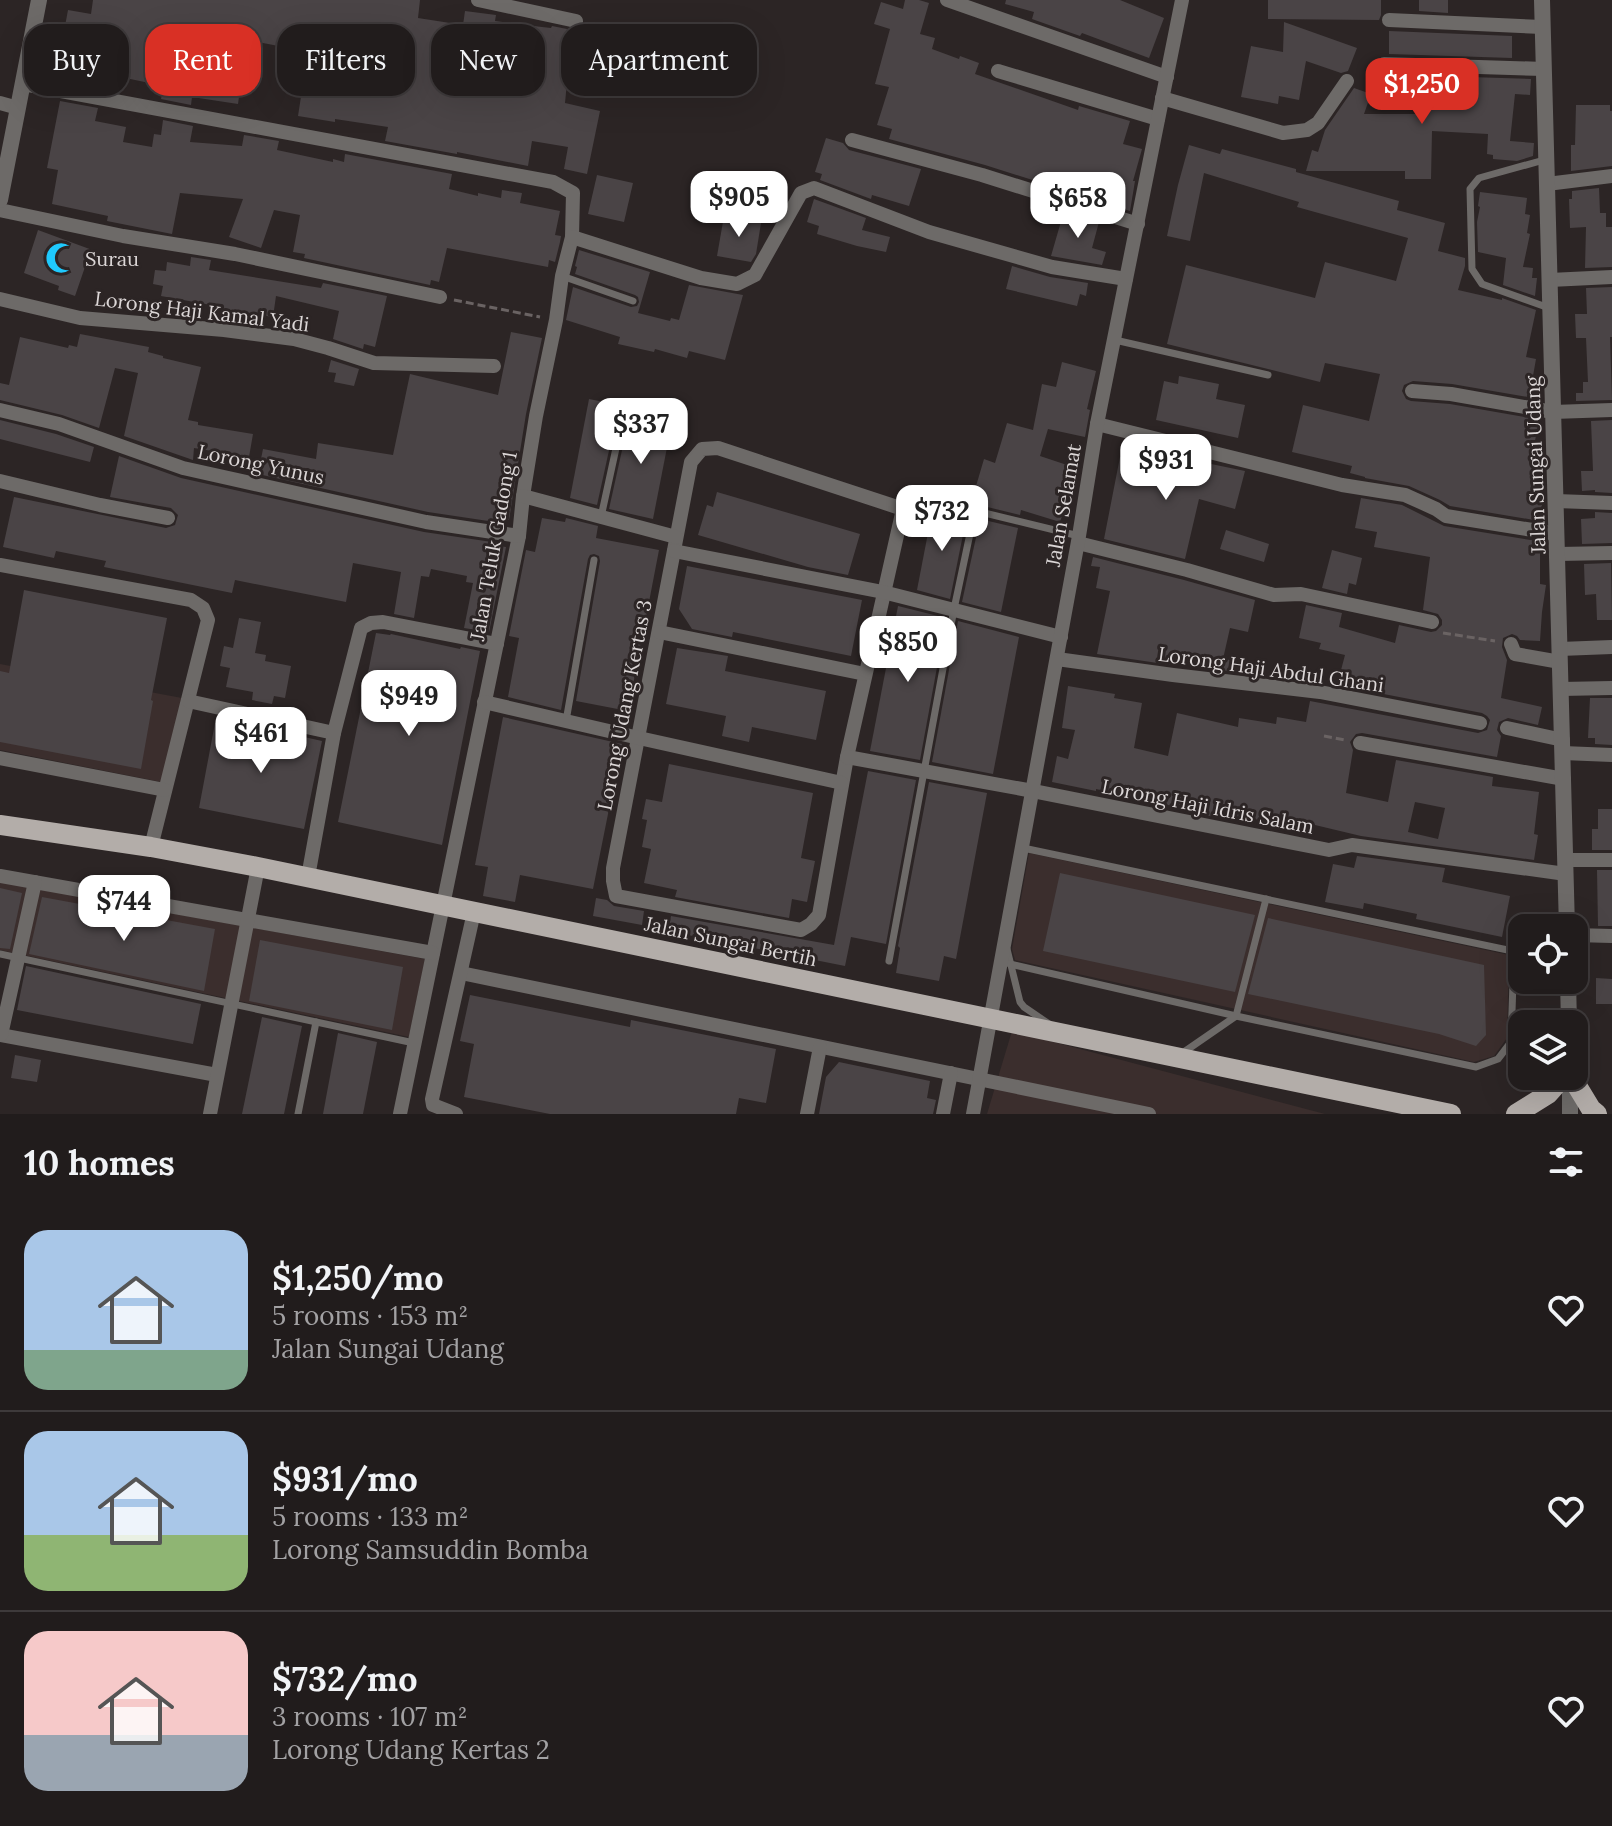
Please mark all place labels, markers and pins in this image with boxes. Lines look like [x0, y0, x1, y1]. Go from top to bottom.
pin: $1,250 [1357, 58, 1487, 126]
pin: $905 [692, 171, 786, 239]
pin: $658 [1031, 172, 1125, 240]
mosque icon: Surau [44, 241, 78, 275]
place label: Surau [85, 246, 139, 271]
pin: $337 [594, 398, 688, 466]
pin: $931 [1119, 434, 1213, 502]
pin: $732 [895, 485, 989, 553]
pin: $850 [861, 616, 955, 684]
pin: $949 [362, 670, 456, 738]
pin: $461 [214, 707, 308, 775]
pin: $744 [77, 875, 171, 943]

